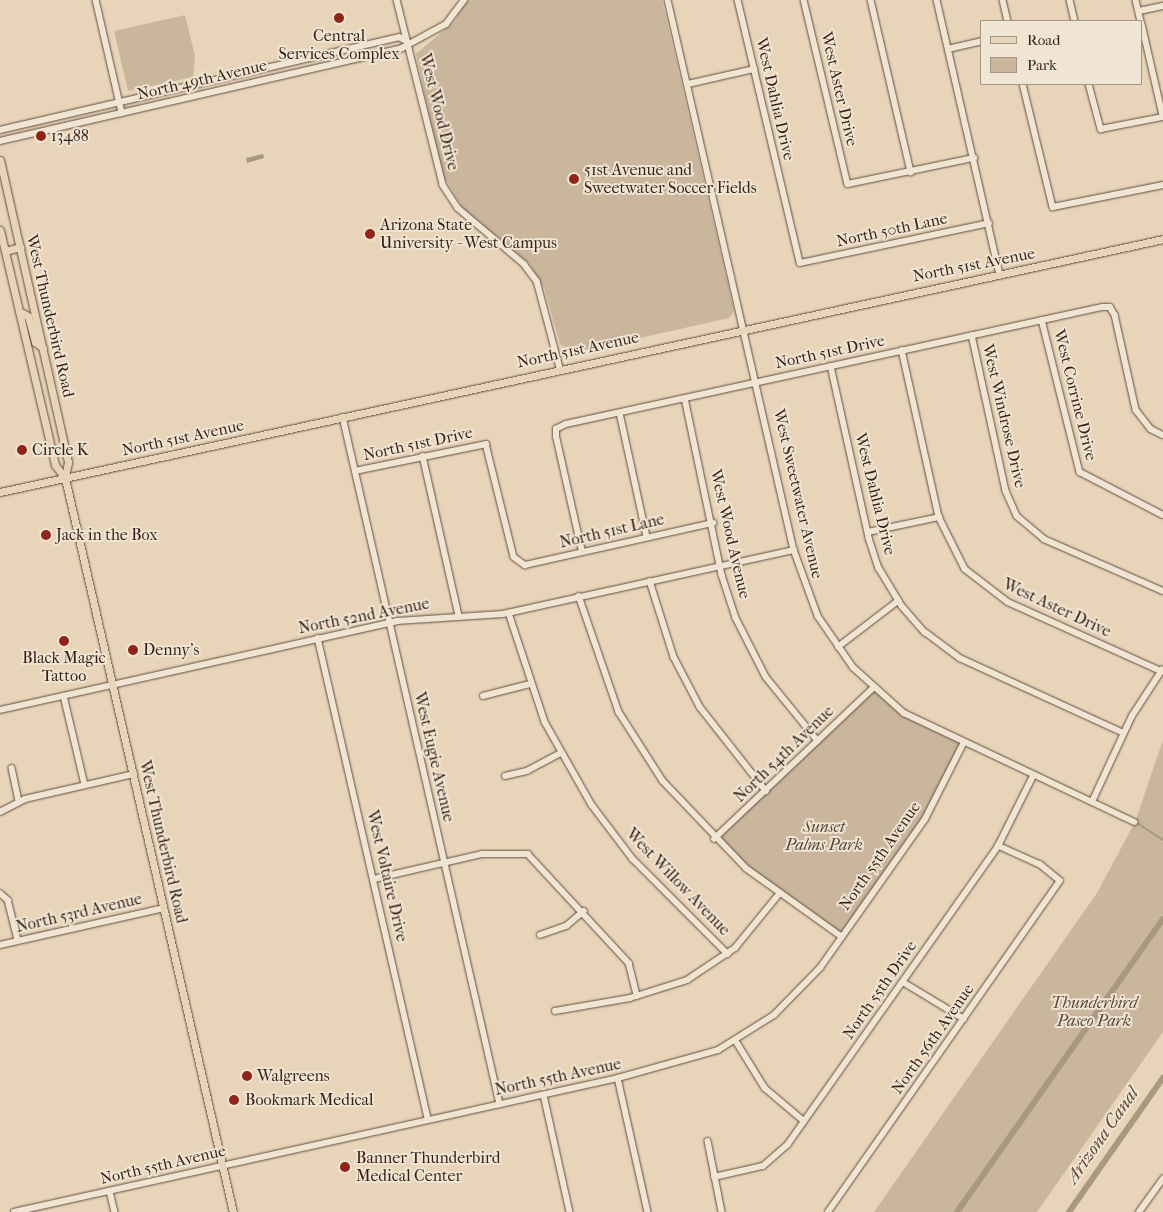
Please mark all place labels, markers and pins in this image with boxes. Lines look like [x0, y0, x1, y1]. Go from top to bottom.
marker: Central Services Complex [333, 12, 345, 24]
place label: Central Services Complex [278, 26, 400, 64]
place label: 13488 [51, 126, 89, 146]
marker: 13488 [35, 130, 47, 142]
place label: 51st Avenue and Sweetwater Soccer Fields [584, 160, 757, 198]
marker: 51st Avenue and Sweetwater Soccer Fields [568, 173, 580, 185]
place label: Arizona State University - West Campus [380, 215, 557, 253]
marker: Arizona State University - West Campus [364, 228, 376, 240]
place label: Circle K [32, 440, 88, 460]
marker: Circle K [16, 444, 28, 456]
place label: Jack in the Box [56, 525, 158, 545]
marker: Jack in the Box [40, 529, 52, 541]
marker: Black Magic Tattoo [58, 635, 70, 647]
place label: Denny's [143, 640, 199, 660]
marker: Denny's [127, 644, 139, 656]
place label: Black Magic Tattoo [22, 648, 106, 686]
place label: Walgreens [257, 1066, 330, 1086]
marker: Walgreens [241, 1070, 253, 1082]
place label: Bookmark Medical [245, 1090, 373, 1110]
marker: Bookmark Medical [227, 1093, 241, 1107]
place label: Banner Thunderbird Medical Center [356, 1148, 500, 1186]
marker: Banner Thunderbird Medical Center [338, 1160, 352, 1174]

